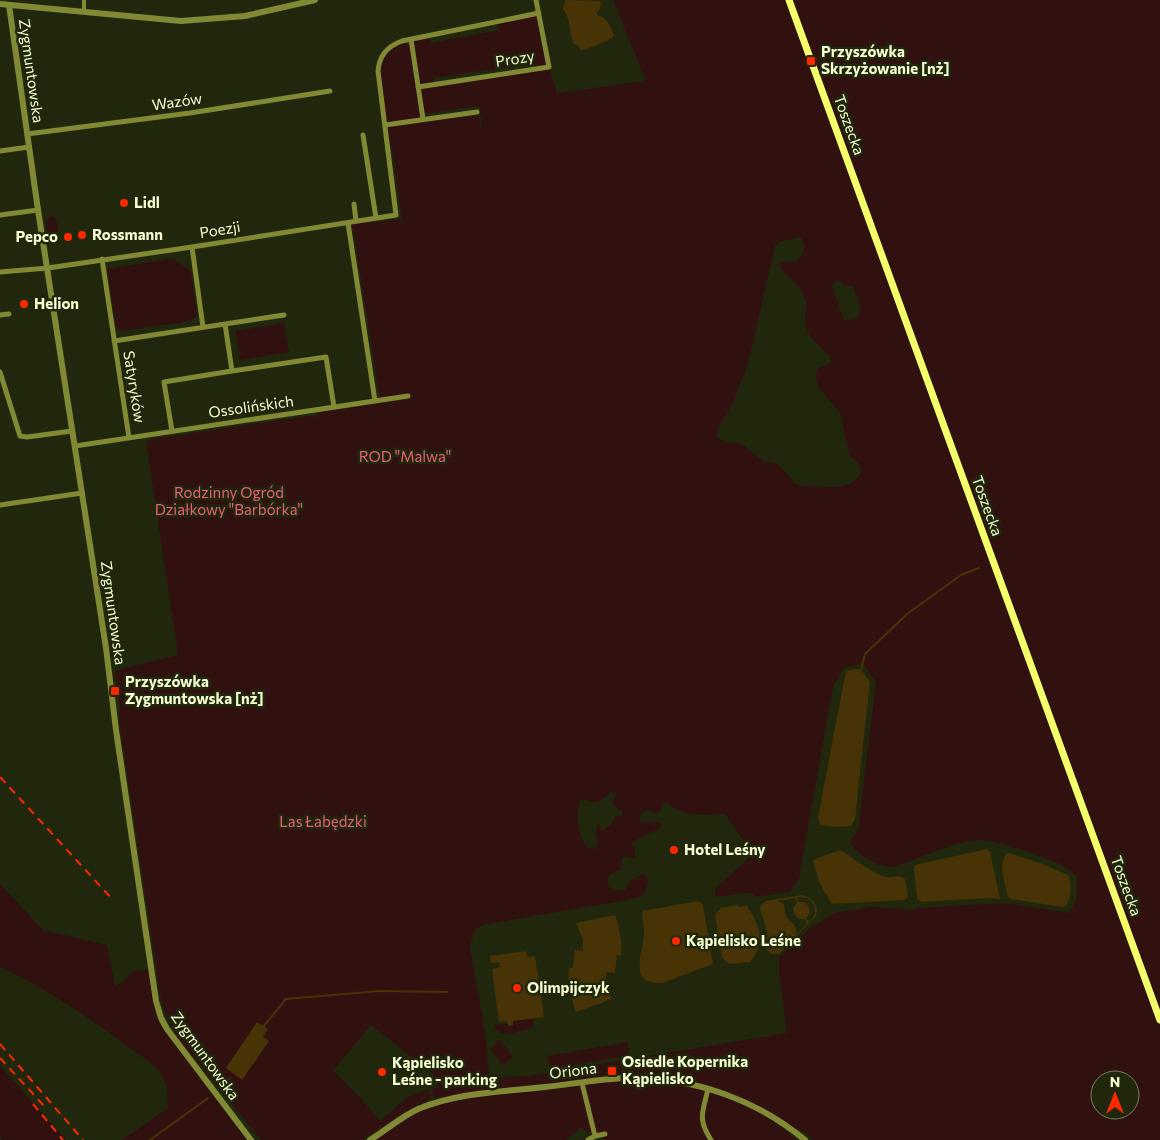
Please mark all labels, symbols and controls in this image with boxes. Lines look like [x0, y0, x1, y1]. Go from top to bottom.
street label: Zygmuntowska [16, 18, 48, 124]
place label: Przyszówka Skrzyżowanie [nż] [821, 42, 950, 77]
street label: Prozy [494, 46, 536, 70]
marker: Przyszówka Skrzyżowanie [nż] [805, 55, 817, 67]
street label: Wazów [151, 89, 203, 113]
street label: Toszecka [831, 92, 869, 157]
place label: Lidl [134, 193, 160, 211]
marker: Lidl [118, 197, 130, 209]
street label: Poezji [198, 217, 242, 241]
place label: Rossmann [92, 225, 163, 243]
place label: Pepco [15, 227, 58, 245]
marker: Rossmann [76, 229, 88, 241]
marker: Pepco [62, 231, 74, 243]
place label: Helion [34, 294, 79, 312]
marker: Helion [18, 298, 30, 310]
street label: Satyryków [120, 349, 150, 424]
street label: Ossolińskich [207, 391, 295, 421]
park label: ROD "Malwa" [359, 447, 451, 465]
street label: Toszecka [969, 473, 1007, 538]
park label: Rodzinny Ogród Działkowy "Barbórka" [155, 483, 303, 518]
street label: Zygmuntowska [98, 560, 130, 666]
place label: Przyszówka Zygmuntowska [nż] [125, 672, 264, 707]
marker: Przyszówka Zygmuntowska [nż] [109, 685, 121, 697]
park label: Las Łabędzki [279, 812, 367, 830]
place label: Hotel Leśny [684, 840, 766, 858]
marker: Hotel Leśny [668, 844, 680, 856]
street label: Toszecka [1108, 853, 1146, 918]
place label: Kąpielisko Leśne [686, 931, 801, 949]
marker: Kąpielisko Leśne [670, 935, 682, 947]
place label: Olimpijczyk [527, 978, 610, 996]
marker: Olimpijczyk [511, 982, 523, 994]
street label: Zygmuntowska [168, 1008, 244, 1103]
place label: Osiedle Kopernika Kąpielisko [622, 1052, 748, 1087]
place label: Kąpielisko Leśne - parking [392, 1053, 497, 1088]
street label: Oriona [548, 1058, 598, 1082]
marker: Osiedle Kopernika Kąpielisko [606, 1065, 618, 1077]
marker: Kąpielisko Leśne - parking [376, 1066, 388, 1078]
north arrow [1090, 1070, 1140, 1120]
text: N [1110, 1073, 1120, 1090]

